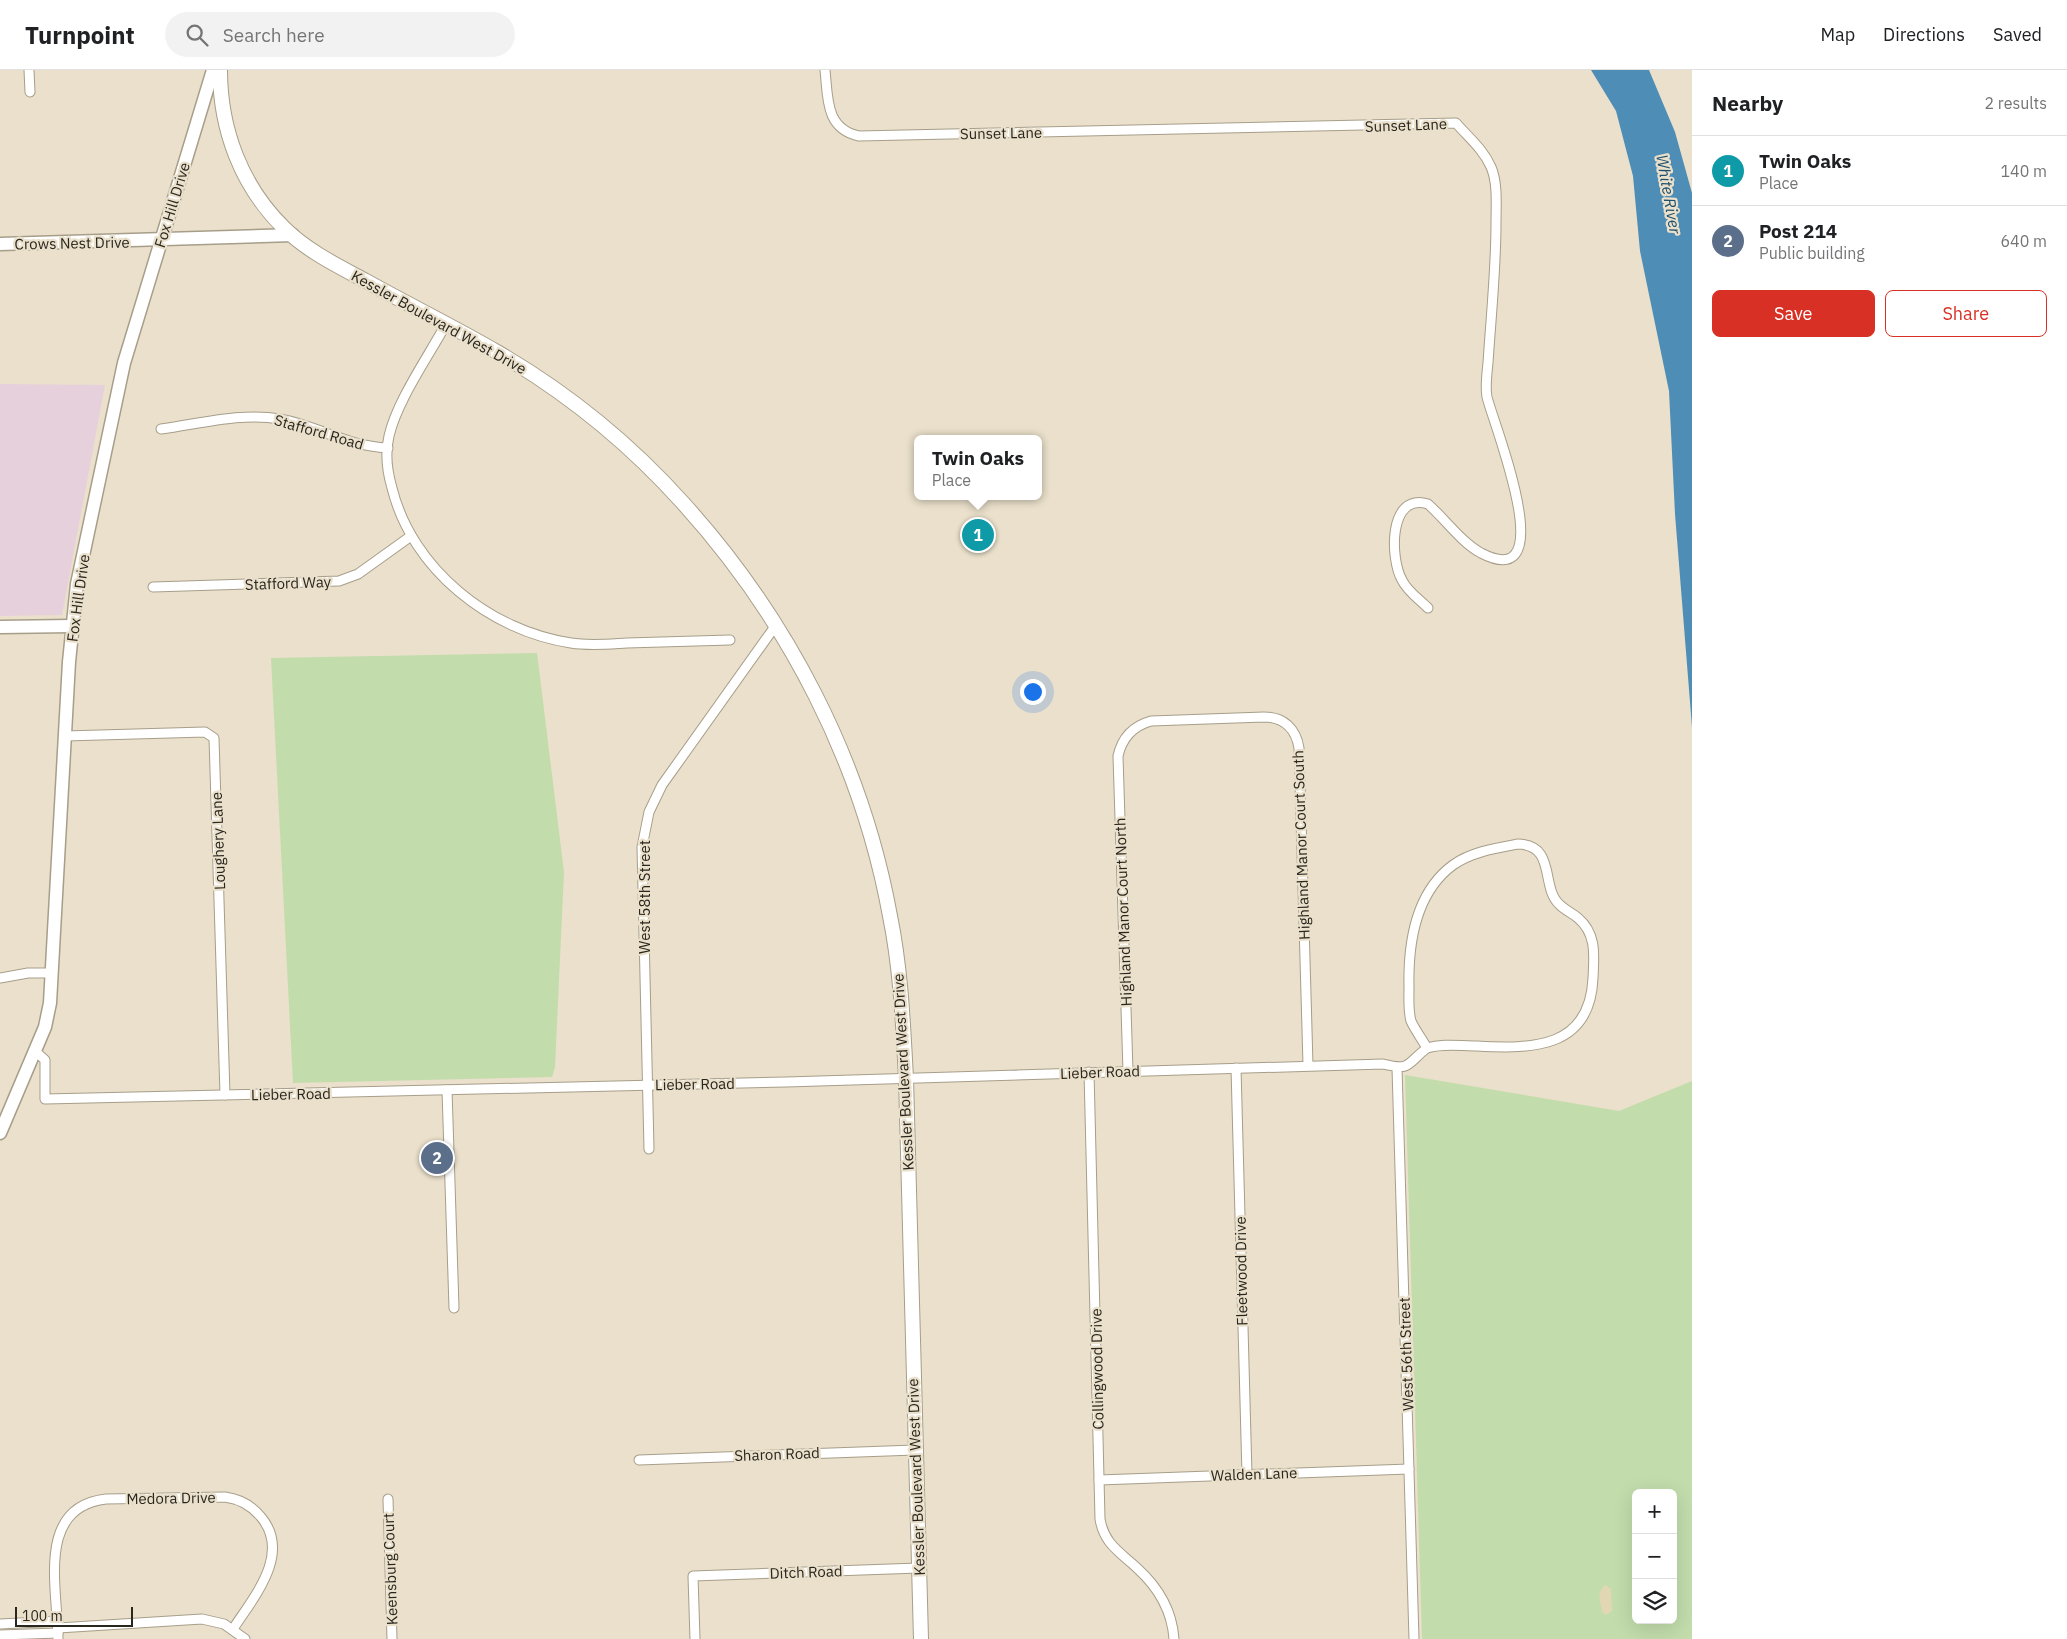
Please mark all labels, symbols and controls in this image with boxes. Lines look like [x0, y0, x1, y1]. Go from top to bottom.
search box [165, 12, 515, 57]
text: Turnpoint [25, 19, 135, 51]
icon: search [183, 21, 211, 49]
text: Search here [223, 23, 325, 47]
text: Map [1820, 23, 1855, 46]
text: Directions [1883, 23, 1965, 46]
text: Saved [1993, 23, 2042, 46]
text: Nearby [1712, 89, 1783, 117]
text: 2 results [1984, 93, 2047, 113]
street label: Sunset Lane [1365, 114, 1447, 136]
street label: Sunset Lane [960, 123, 1042, 143]
text: Twin Oaks [1759, 149, 1851, 173]
water label: White River [1652, 153, 1686, 236]
street label: Fox Hill Drive [150, 160, 194, 250]
text: 1 [1723, 161, 1733, 181]
text: 140 m [2000, 161, 2047, 181]
text: Place [1759, 173, 1798, 193]
text: Post 214 [1759, 219, 1837, 243]
text: 2 [1723, 231, 1733, 251]
text: 640 m [2000, 231, 2047, 251]
street label: Crows Nest Drive [14, 232, 130, 254]
text: Public building [1759, 243, 1865, 263]
street label: Kessler Boulevard West Drive [348, 266, 530, 378]
button: Save [1712, 290, 1875, 337]
button: Share [1885, 290, 2047, 337]
street label: Stafford Road [272, 410, 366, 454]
popup [914, 435, 1042, 500]
text: Twin Oaks [932, 446, 1024, 470]
text: Place [932, 470, 971, 490]
pin: 1 [962, 516, 994, 554]
street label: Fox Hill Drive [62, 553, 94, 643]
street label: Stafford Way [245, 572, 332, 594]
your location [1020, 679, 1046, 705]
street label: Highland Manor Court South [1288, 750, 1314, 940]
street label: Loughery Lane [207, 792, 229, 890]
street label: Highland Manor Court North [1110, 817, 1136, 1007]
street label: West 58th Street [635, 840, 654, 954]
street label: Kessler Boulevard West Drive [888, 973, 918, 1171]
street label: Lieber Road [1060, 1061, 1140, 1083]
street label: Lieber Road [655, 1074, 735, 1094]
street label: Lieber Road [251, 1084, 331, 1104]
pin: 2 [421, 1139, 453, 1177]
street label: Fleetwood Drive [1231, 1216, 1251, 1326]
street label: West 56th Street [1395, 1297, 1417, 1411]
street label: Collingwood Drive [1086, 1308, 1108, 1430]
street label: Kessler Boulevard West Drive [903, 1378, 929, 1576]
street label: Sharon Road [734, 1443, 820, 1465]
street label: Walden Lane [1210, 1463, 1298, 1485]
street label: Medora Drive [126, 1488, 216, 1508]
map controls [1632, 1489, 1677, 1624]
button: + [1632, 1489, 1677, 1534]
street label: Keensburg Court [379, 1513, 401, 1625]
button: − [1632, 1534, 1677, 1579]
street label: Ditch Road [769, 1561, 843, 1583]
button: layers [1632, 1579, 1677, 1624]
scale bar [15, 1604, 132, 1627]
text: 100 m [22, 1607, 63, 1625]

